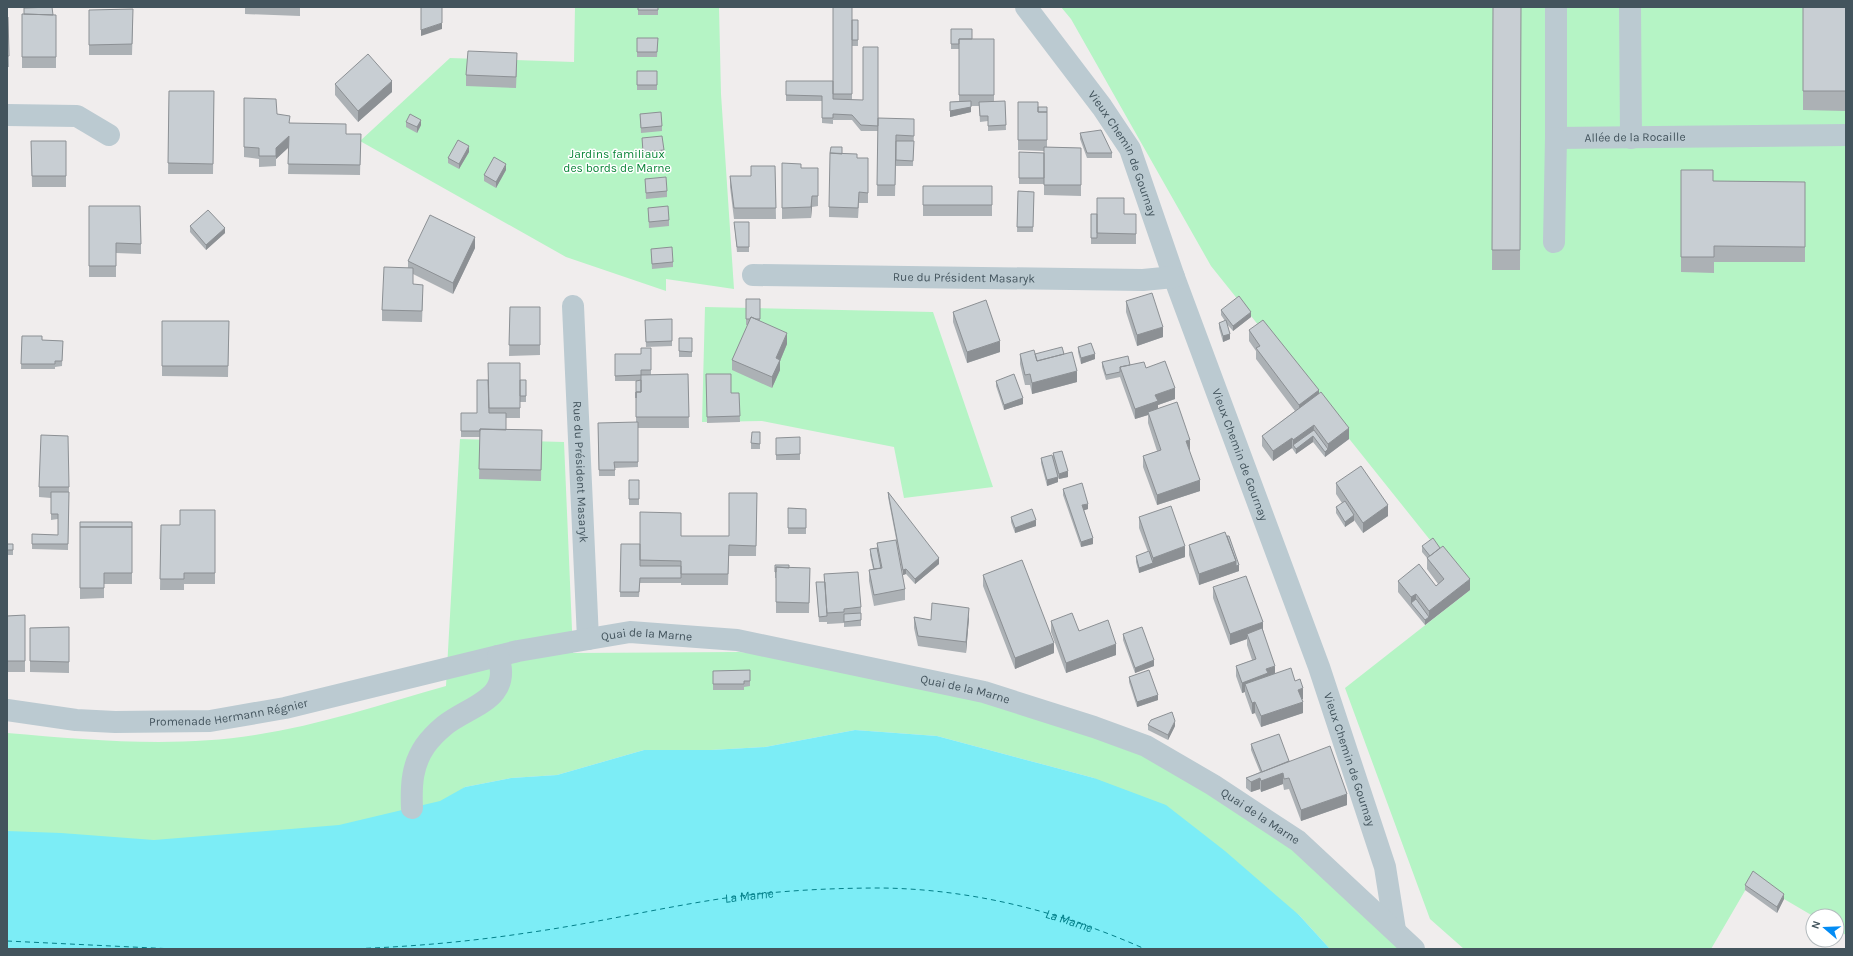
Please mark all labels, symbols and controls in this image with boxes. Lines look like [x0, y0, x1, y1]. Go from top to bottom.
street label: Vieux Chemin de Gournay [1085, 88, 1160, 219]
street label: Allée de la Rocaille [1584, 130, 1686, 145]
park label: Jardins familiaux des bords de Marne [563, 147, 671, 175]
street label: Rue du Président Masaryk [893, 270, 1035, 286]
street label: Vieux Chemin de Gournay [1209, 387, 1271, 523]
street label: Rue du Président Masaryk [570, 400, 591, 543]
street label: Quai de la Marne [600, 625, 693, 644]
street label: Quai de la Marne [919, 672, 1012, 707]
street label: Vieux Chemin de Gournay [1321, 691, 1378, 829]
street label: Promenade Hermann Régnier [149, 696, 310, 729]
street label: Quai de la Marne [1218, 785, 1302, 847]
water label: La Marne [724, 885, 774, 906]
water label: La Marne [1044, 906, 1095, 935]
north arrow [1805, 908, 1845, 948]
text: N [1809, 919, 1823, 931]

